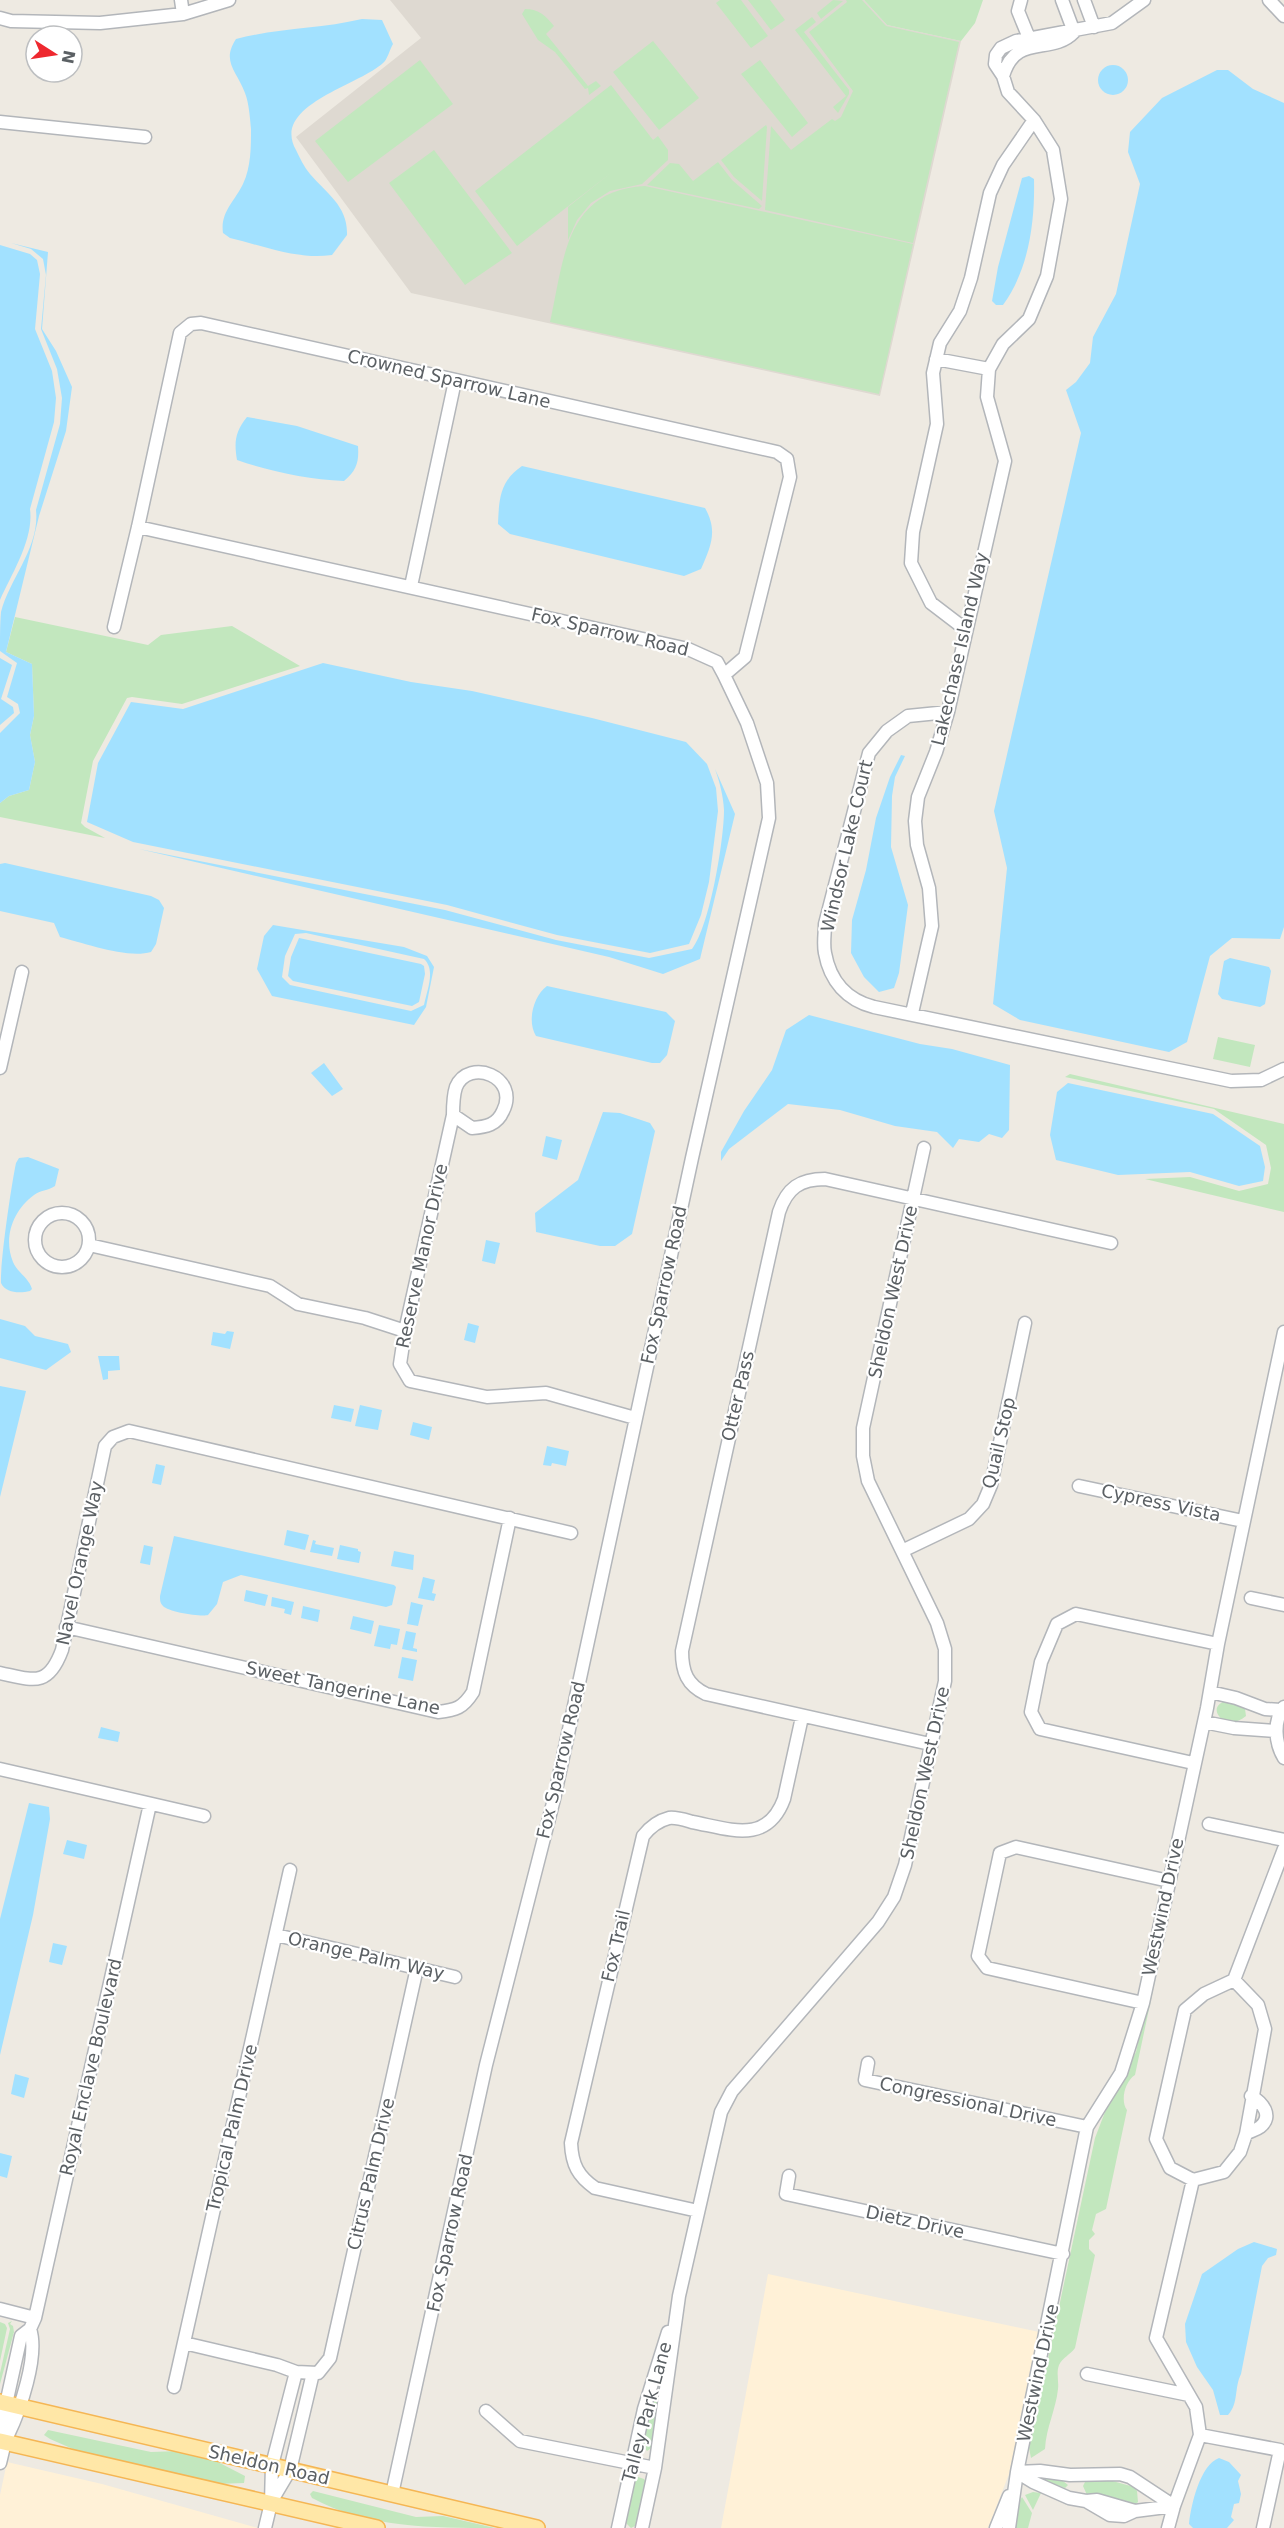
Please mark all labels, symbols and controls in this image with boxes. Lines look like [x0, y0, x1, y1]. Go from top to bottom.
north arrow [24, 24, 84, 84]
text: N [57, 48, 79, 66]
street label: Crowned Sparrow Lane [345, 345, 553, 412]
street label: Lakechase Island Way [927, 550, 992, 748]
street label: Fox Sparrow Road [529, 603, 691, 660]
street label: Windsor Lake Court [817, 758, 877, 934]
street label: Reserve Manor Drive [392, 1162, 451, 1350]
street label: Sheldon West Drive [864, 1203, 921, 1380]
street label: Fox Sparrow Road [636, 1204, 691, 1366]
street label: Otter Pass [717, 1349, 758, 1443]
street label: Quail Stop [978, 1395, 1019, 1491]
street label: Navel Orange Way [52, 1478, 107, 1647]
street label: Cypress Vista [1099, 1480, 1223, 1525]
street label: Sweet Tangerine Lane [244, 1657, 442, 1718]
street label: Fox Sparrow Road [532, 1679, 589, 1841]
street label: Sheldon West Drive [896, 1684, 953, 1861]
street label: Westwind Drive [1138, 1836, 1187, 1978]
street label: Fox Trail [597, 1908, 634, 1984]
street label: Orange Palm Way [286, 1927, 447, 1984]
street label: Royal Enclave Boulevard [55, 1956, 126, 2178]
street label: Tropical Palm Drive [202, 2042, 261, 2215]
street label: Congressional Drive [878, 2072, 1059, 2131]
street label: Citrus Palm Drive [343, 2096, 398, 2252]
street label: Fox Sparrow Road [422, 2152, 477, 2314]
street label: Dietz Drive [864, 2201, 966, 2242]
street label: Westwind Drive [1013, 2302, 1062, 2444]
street label: Talley Park Lane [617, 2339, 675, 2485]
street label: Sheldon Road [207, 2440, 332, 2489]

